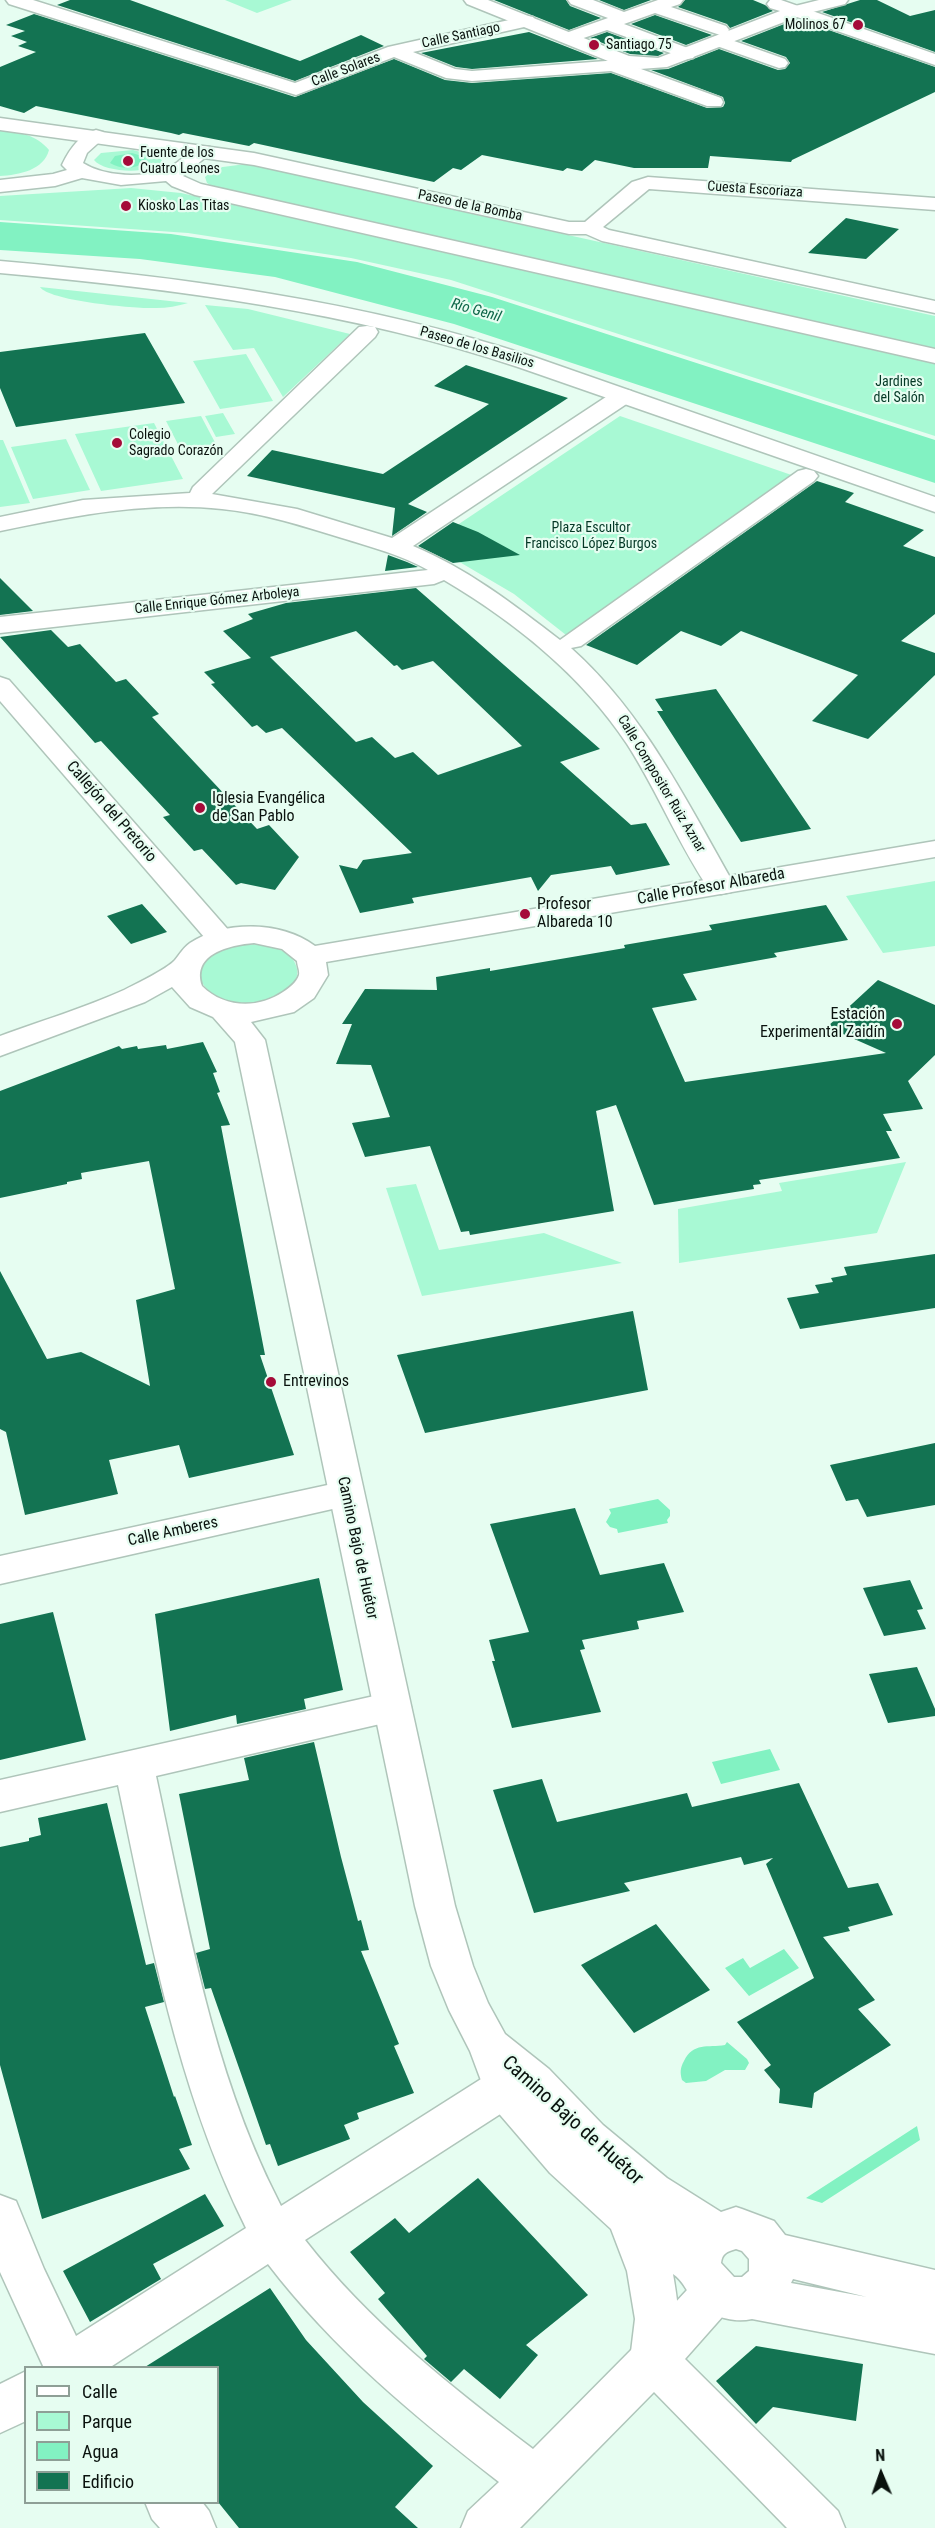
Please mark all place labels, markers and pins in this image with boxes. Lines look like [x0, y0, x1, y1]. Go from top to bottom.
place label: Molinos 67 [785, 17, 846, 33]
marker: Molinos 67 [851, 18, 865, 32]
place label: Santiago 75 [606, 37, 672, 53]
marker: Santiago 75 [587, 38, 601, 52]
place label: Fuente de los Cuatro Leones [140, 145, 220, 178]
marker: Fuente de los Cuatro Leones [121, 154, 135, 168]
place label: Kiosko Las Titas [138, 198, 230, 214]
marker: Kiosko Las Titas [119, 199, 133, 213]
place label: Colegio Sagrado Corazón [129, 427, 223, 460]
marker: Colegio Sagrado Corazón [110, 436, 124, 450]
place label: Iglesia Evangélica de San Pablo [212, 789, 325, 827]
marker: Iglesia Evangélica de San Pablo [193, 801, 207, 815]
place label: Profesor Albareda 10 [537, 895, 613, 933]
marker: Profesor Albareda 10 [518, 907, 532, 921]
place label: Estación Experimental Zaidín [760, 1005, 885, 1043]
marker: Estación Experimental Zaidín [890, 1017, 904, 1031]
place label: Entrevinos [283, 1372, 349, 1392]
marker: Entrevinos [264, 1375, 278, 1389]

